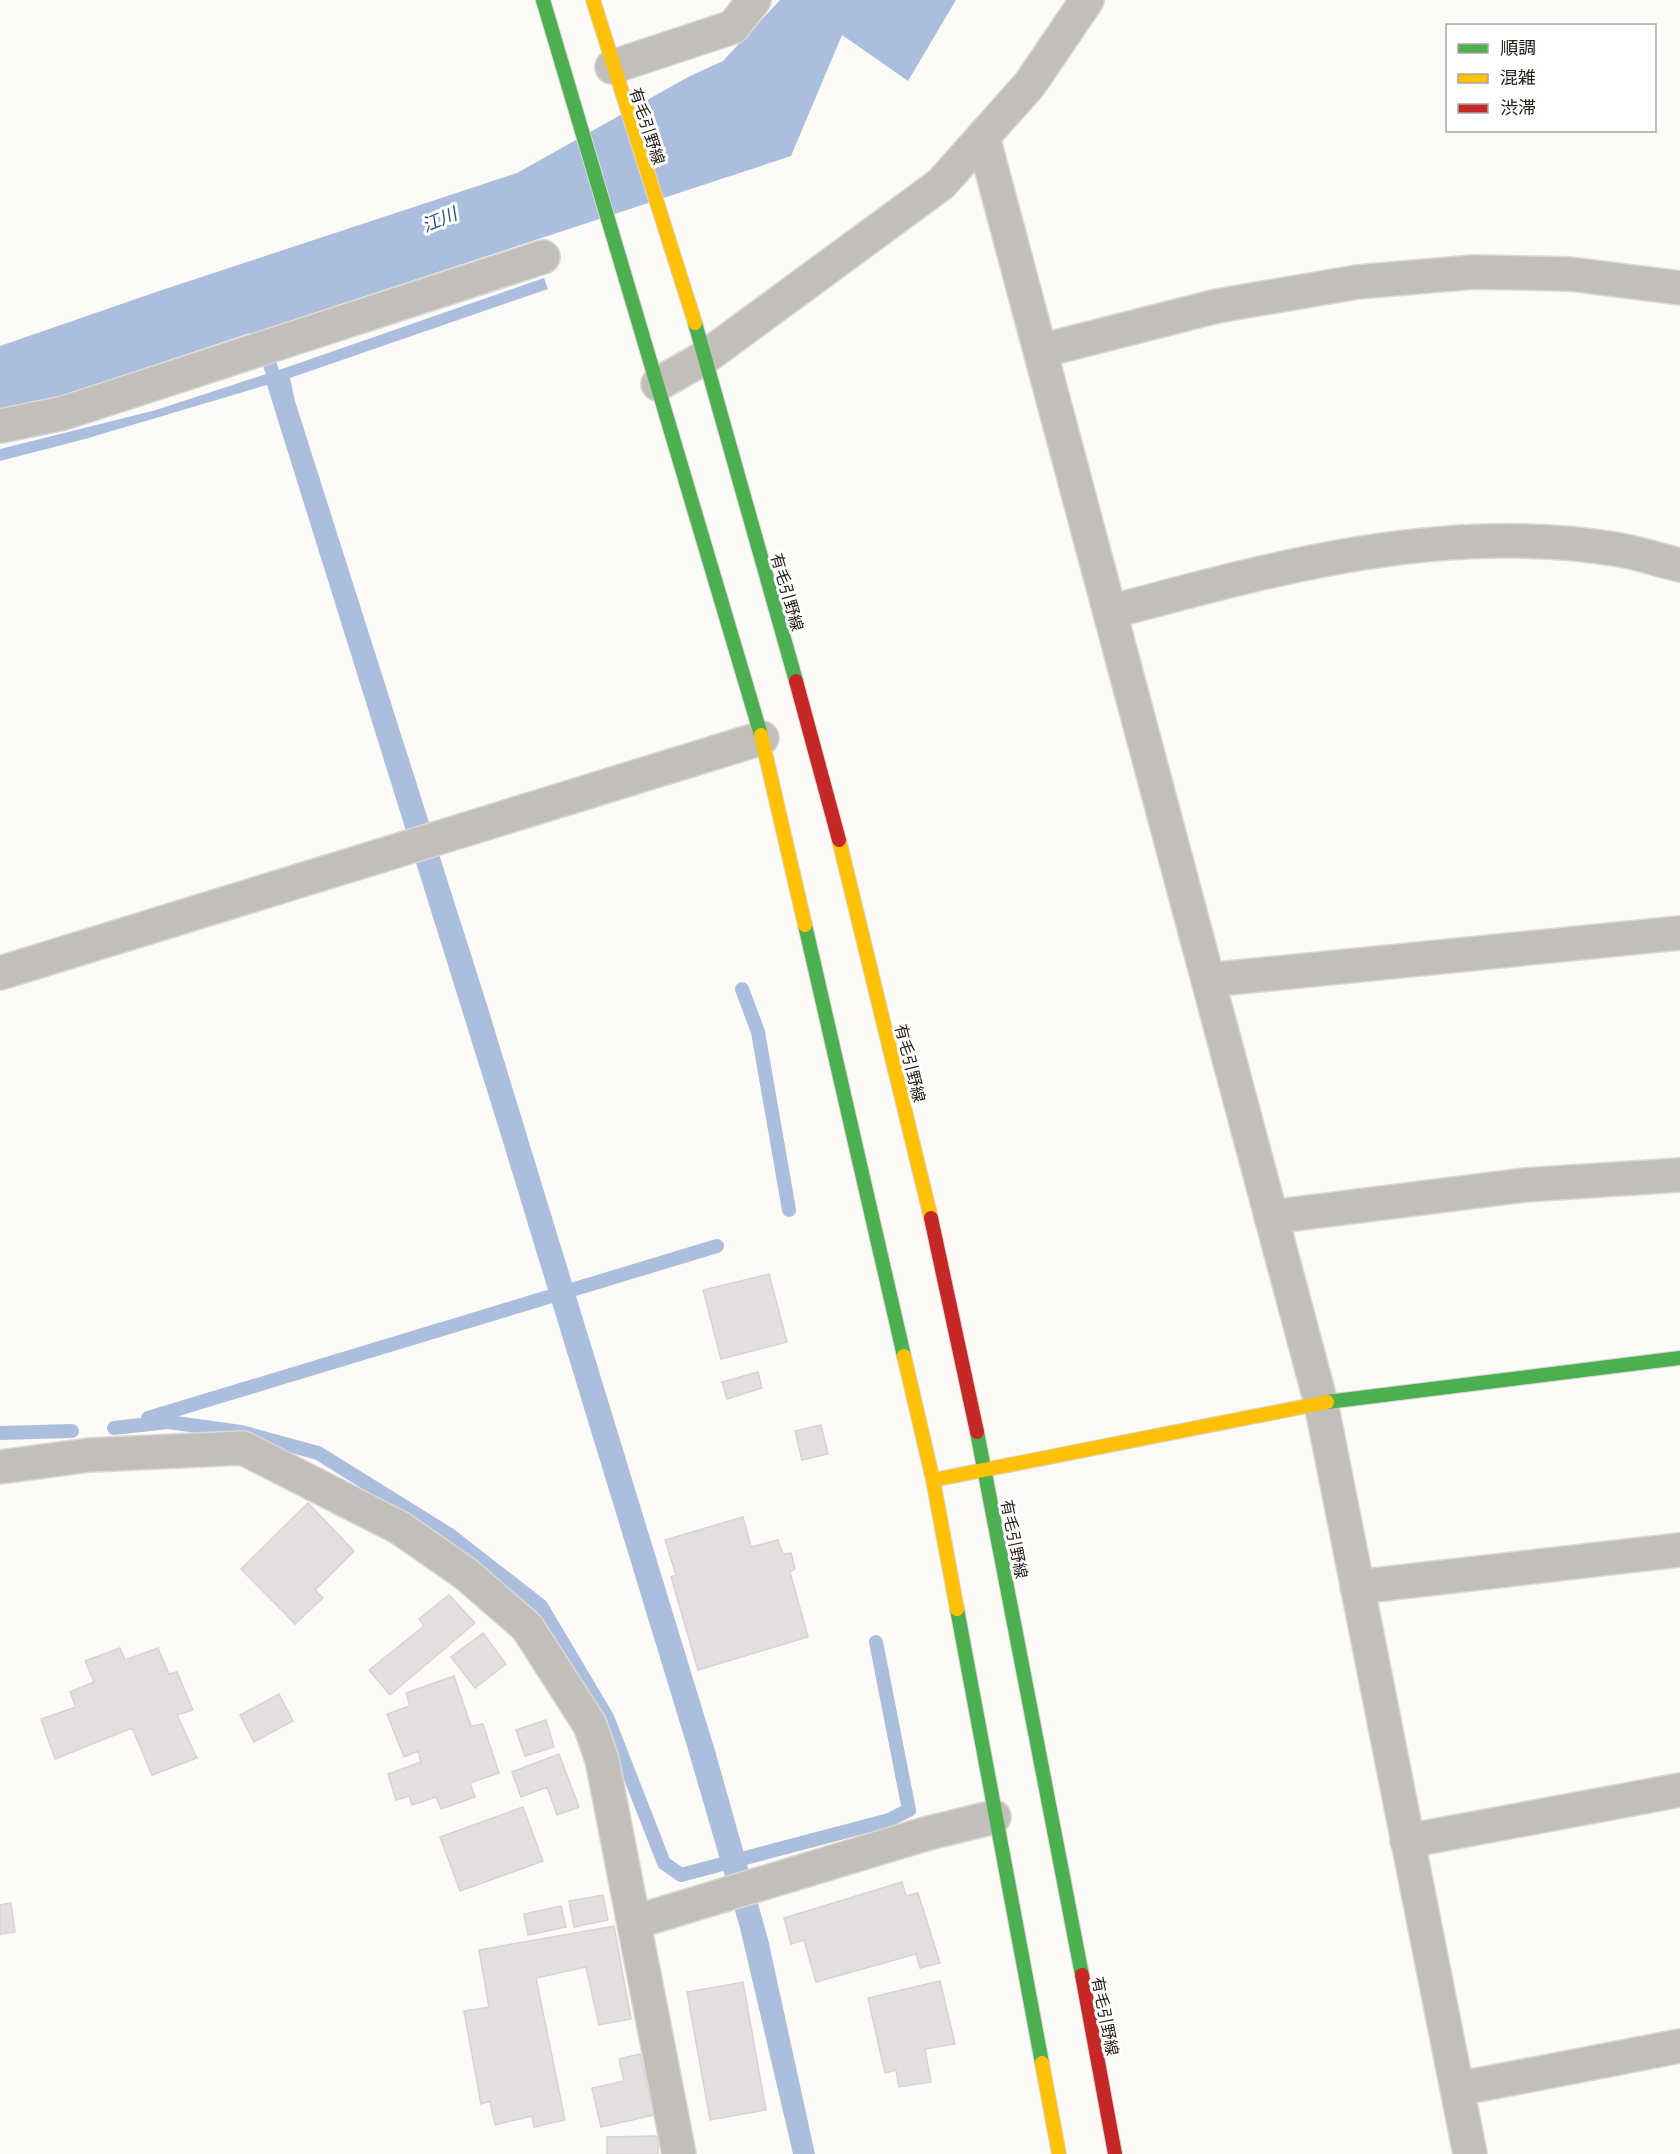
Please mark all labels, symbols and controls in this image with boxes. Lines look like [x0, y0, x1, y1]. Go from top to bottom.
legend [1446, 24, 1656, 132]
text: 順調 [1500, 36, 1536, 58]
text: 混雑 [1500, 66, 1536, 88]
street label: 有毛引野線 [627, 85, 669, 167]
text: 渋滞 [1500, 96, 1536, 118]
water label: 江川 [418, 201, 462, 236]
street label: 有毛引野線 [768, 551, 808, 633]
street label: 有毛引野線 [892, 1022, 930, 1104]
street label: 有毛引野線 [998, 1498, 1032, 1580]
street label: 有毛引野線 [1089, 1975, 1123, 2057]

